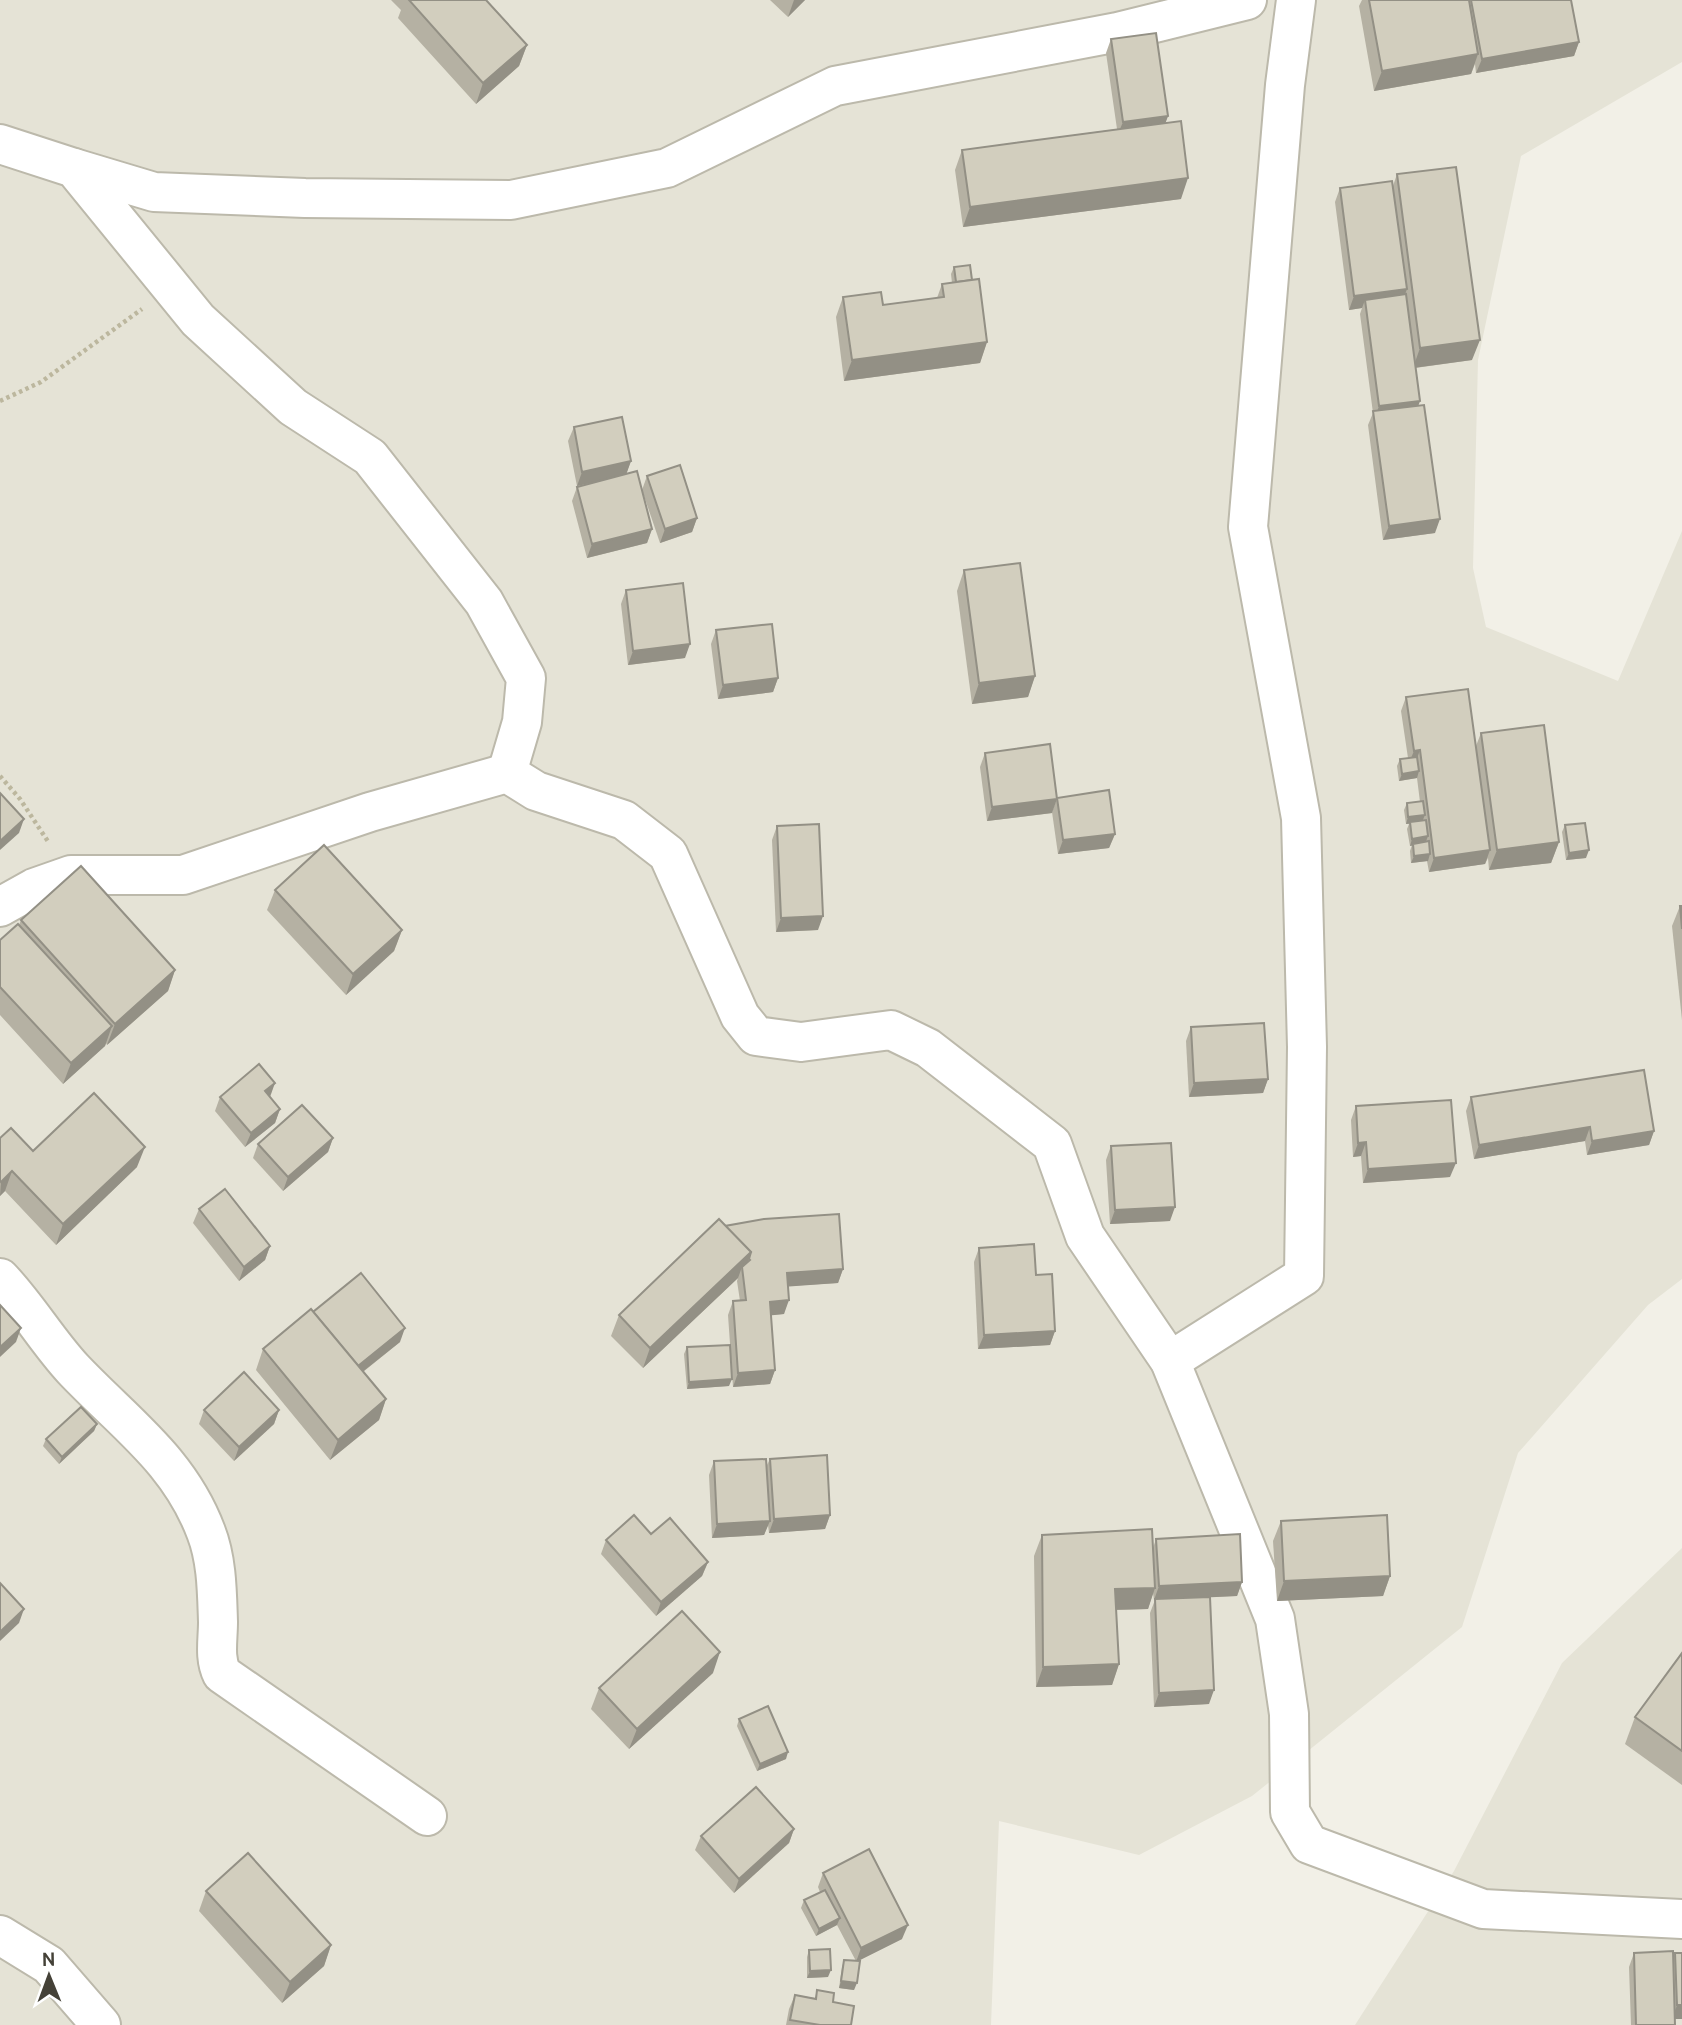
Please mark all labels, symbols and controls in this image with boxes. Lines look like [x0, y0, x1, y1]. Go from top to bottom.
north arrow [14, 1941, 84, 2011]
text: N [42, 1948, 56, 1971]

